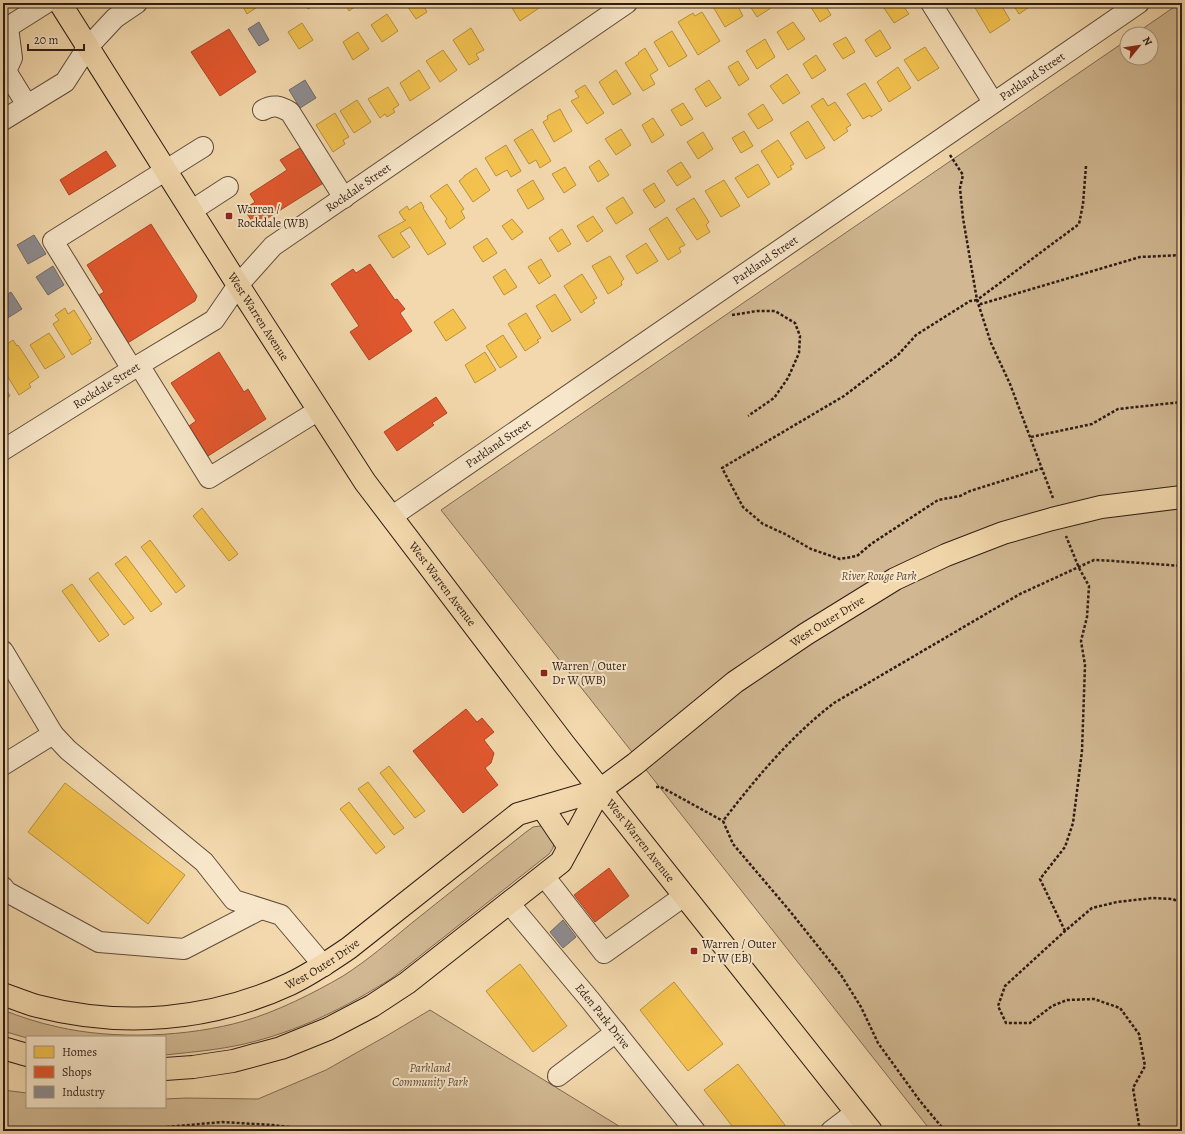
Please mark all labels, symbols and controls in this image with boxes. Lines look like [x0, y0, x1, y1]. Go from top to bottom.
scale bar [28, 26, 84, 52]
north arrow [1119, 26, 1159, 66]
text: 20 m [34, 32, 58, 48]
text: N [1139, 34, 1156, 48]
street label: Parkland Street [996, 48, 1068, 105]
street label: Rockdale Street [322, 159, 394, 216]
place label: Warren / Rockdale (WB) [236, 201, 308, 231]
marker: Warren / Rockdale (WB) [224, 211, 234, 221]
street label: Parkland Street [729, 232, 801, 288]
street label: West Warren Avenue [224, 269, 293, 364]
street label: Rockdale Street [70, 358, 143, 412]
street label: Parkland Street [462, 415, 534, 472]
street label: West Warren Avenue [405, 538, 480, 629]
park label: River Rouge Park [841, 568, 917, 584]
street label: West Outer Drive [786, 592, 868, 651]
place label: Warren / Outer Dr W (WB) [551, 658, 627, 688]
marker: Warren / Outer Dr W (WB) [539, 668, 549, 678]
street label: West Warren Avenue [602, 795, 678, 885]
street label: West Outer Drive [282, 935, 363, 994]
place label: Warren / Outer Dr W (EB) [701, 936, 777, 966]
marker: Warren / Outer Dr W (EB) [689, 946, 699, 956]
street label: Eden Park Drive [572, 980, 634, 1052]
legend [26, 1036, 166, 1108]
text: Homes [62, 1044, 97, 1060]
park label: Parkland Community Park [392, 1060, 469, 1090]
text: Shops [62, 1064, 92, 1080]
text: Industry [62, 1084, 105, 1100]

